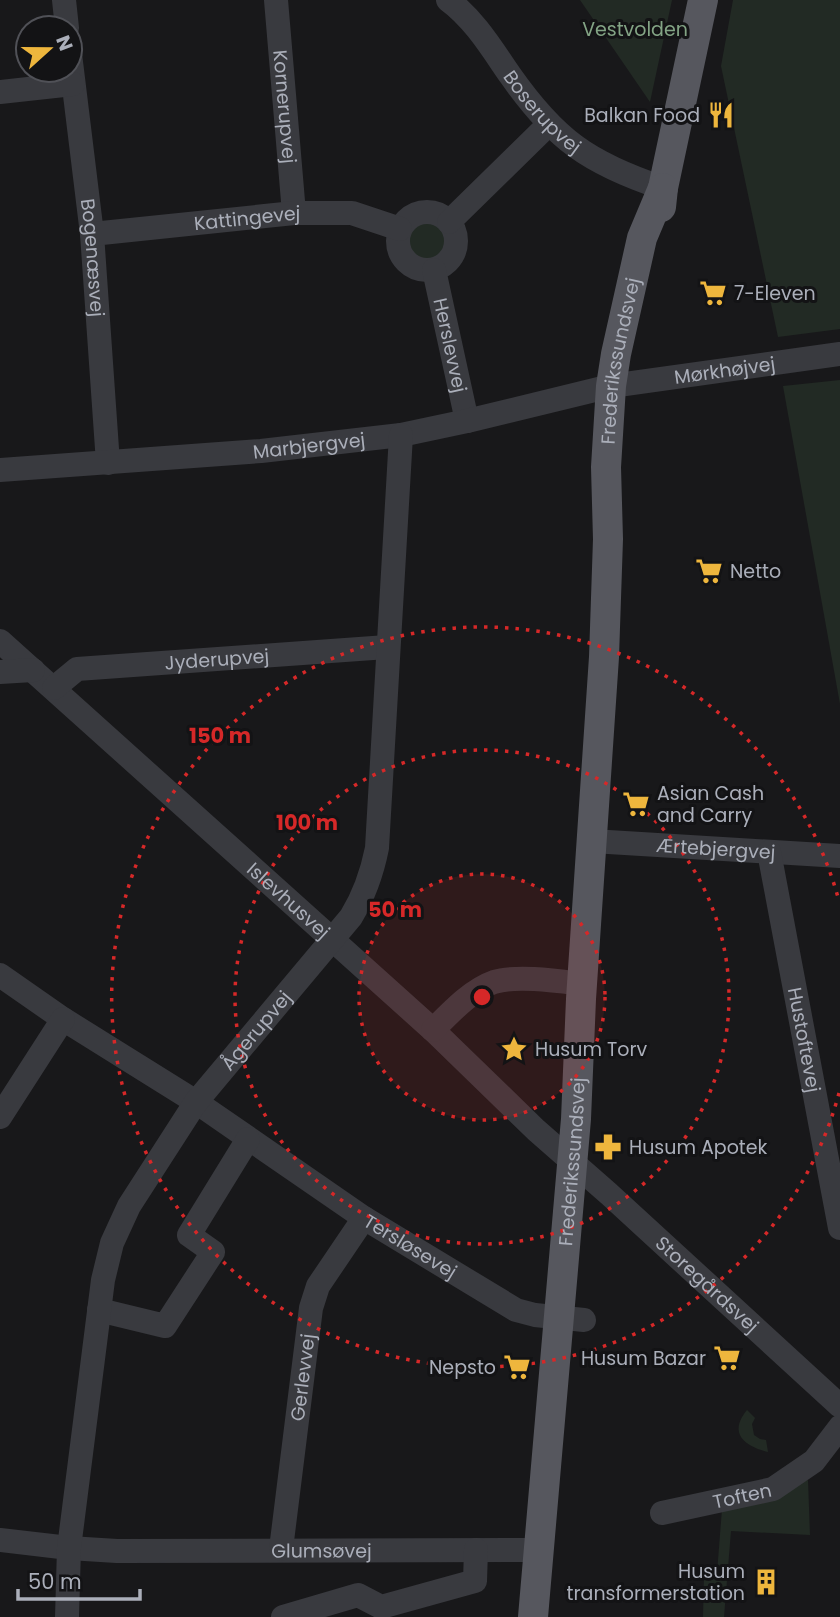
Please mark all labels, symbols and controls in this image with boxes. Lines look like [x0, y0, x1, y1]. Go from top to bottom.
north arrow [14, 14, 84, 84]
park label: Vestvolden [582, 16, 688, 43]
text: N [49, 32, 80, 55]
street label: Kornerupvej [267, 49, 303, 165]
street label: Boserupvej [497, 65, 587, 160]
restaurant icon: Balkan Food [706, 100, 736, 130]
place label: Balkan Food [584, 102, 700, 129]
street label: Bogenæsvej [74, 197, 111, 318]
street label: Kattingevej [193, 199, 300, 237]
street label: Frederikssundsvej [594, 275, 646, 445]
supermarket icon: 7-Eleven [698, 278, 728, 308]
place label: 7-Eleven [734, 280, 816, 307]
street label: Herslevvej [427, 295, 474, 395]
street label: Mørkhøjvej [672, 350, 777, 391]
street label: Marbjergvej [251, 426, 367, 465]
supermarket icon: Netto [694, 556, 724, 586]
place label: Netto [730, 558, 781, 585]
street label: Jyderupvej [164, 642, 270, 676]
text: 150 m [189, 721, 251, 750]
place label: Asian Cash and Carry [657, 780, 764, 829]
supermarket icon: Asian Cash and Carry [621, 789, 651, 819]
text: 100 m [276, 808, 338, 837]
street label: Ærtebjergvej [655, 831, 776, 866]
street label: Islevhusvej [241, 856, 336, 945]
text: 50 m [368, 895, 422, 924]
street label: Ågerupvej [215, 985, 297, 1076]
centre of rings [470, 985, 494, 1009]
street label: Hustoftevej [781, 985, 828, 1095]
place icon: Husum Torv [499, 1034, 529, 1064]
place label: Husum Torv [535, 1036, 648, 1063]
street label: Frederikssundsvej [552, 1077, 591, 1247]
pharmacy icon: Husum Apotek [593, 1132, 623, 1162]
place label: Husum Apotek [629, 1134, 768, 1161]
street label: Tersløsevej [359, 1207, 462, 1285]
street label: Storegårdsvej [649, 1230, 765, 1339]
street label: Gerlevvej [284, 1332, 321, 1423]
supermarket icon: Husum Bazar [712, 1343, 742, 1373]
place label: Husum Bazar [581, 1345, 706, 1372]
supermarket icon: Nepsto [502, 1352, 532, 1382]
place label: Nepsto [429, 1354, 496, 1381]
street label: Toften [710, 1476, 774, 1515]
street label: Glumsøvej [271, 1537, 372, 1564]
scale bar [18, 1558, 140, 1602]
place label: Husum transformerstation [567, 1558, 745, 1607]
text: 50 m [28, 1567, 82, 1596]
building icon: Husum transformerstation [751, 1567, 781, 1597]

